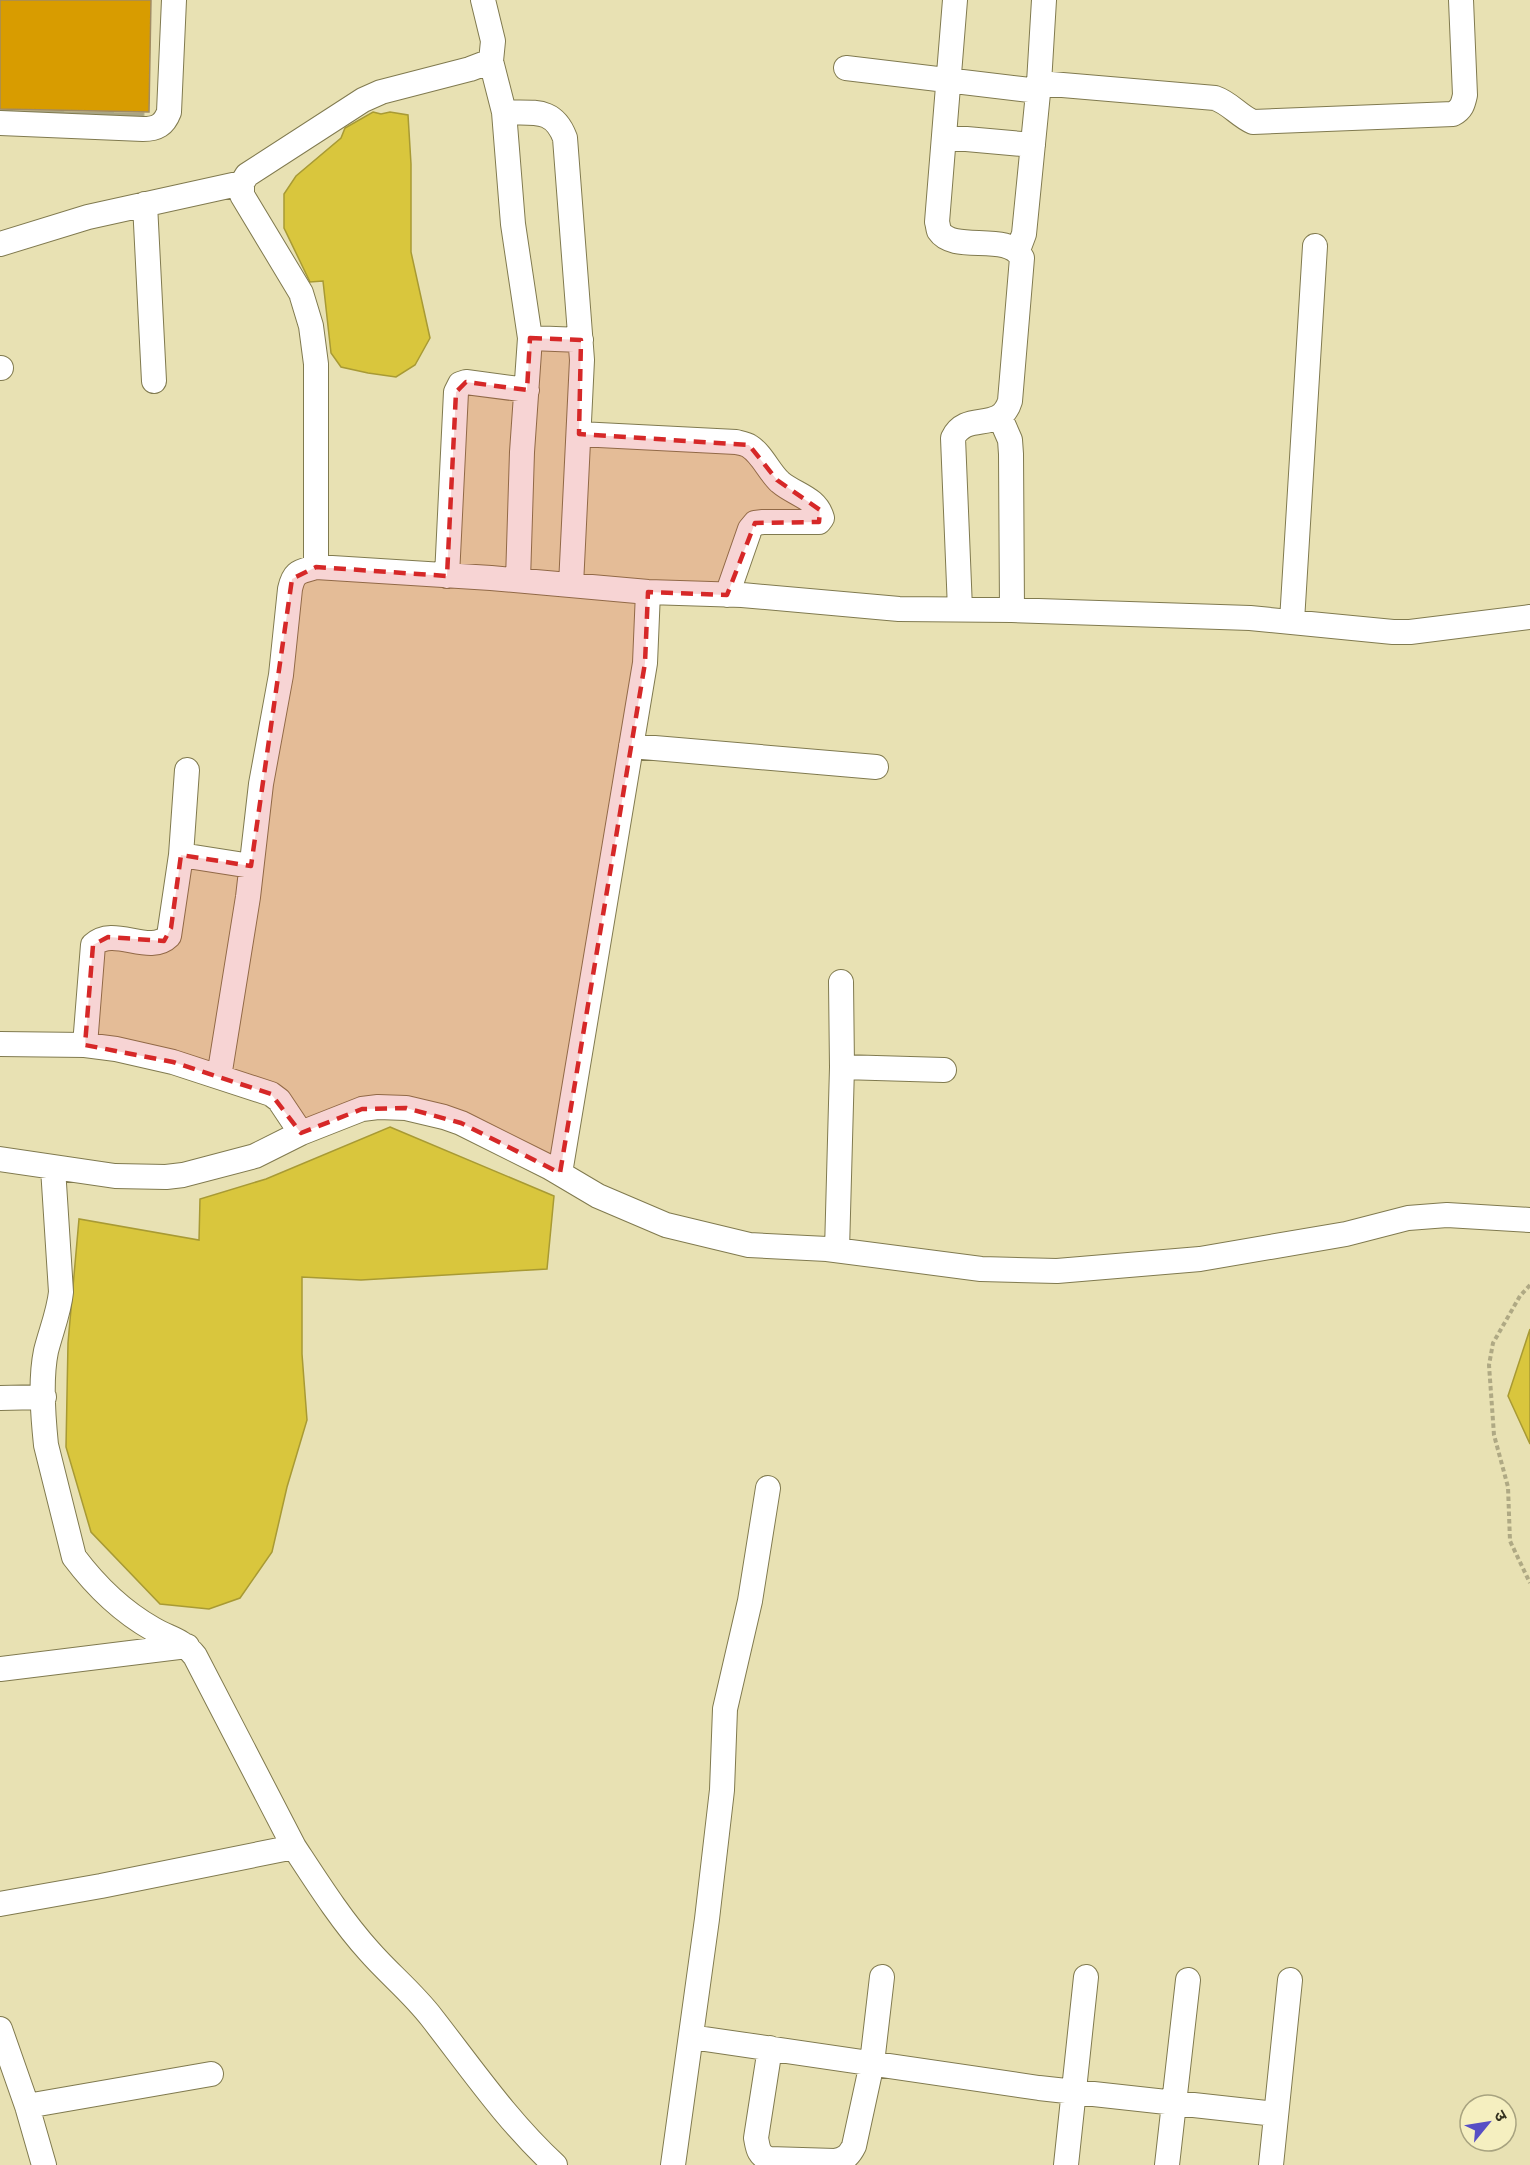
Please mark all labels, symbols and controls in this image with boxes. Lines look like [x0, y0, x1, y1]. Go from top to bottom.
north arrow [1458, 2093, 1518, 2153]
text: उ [1488, 2106, 1512, 2126]

